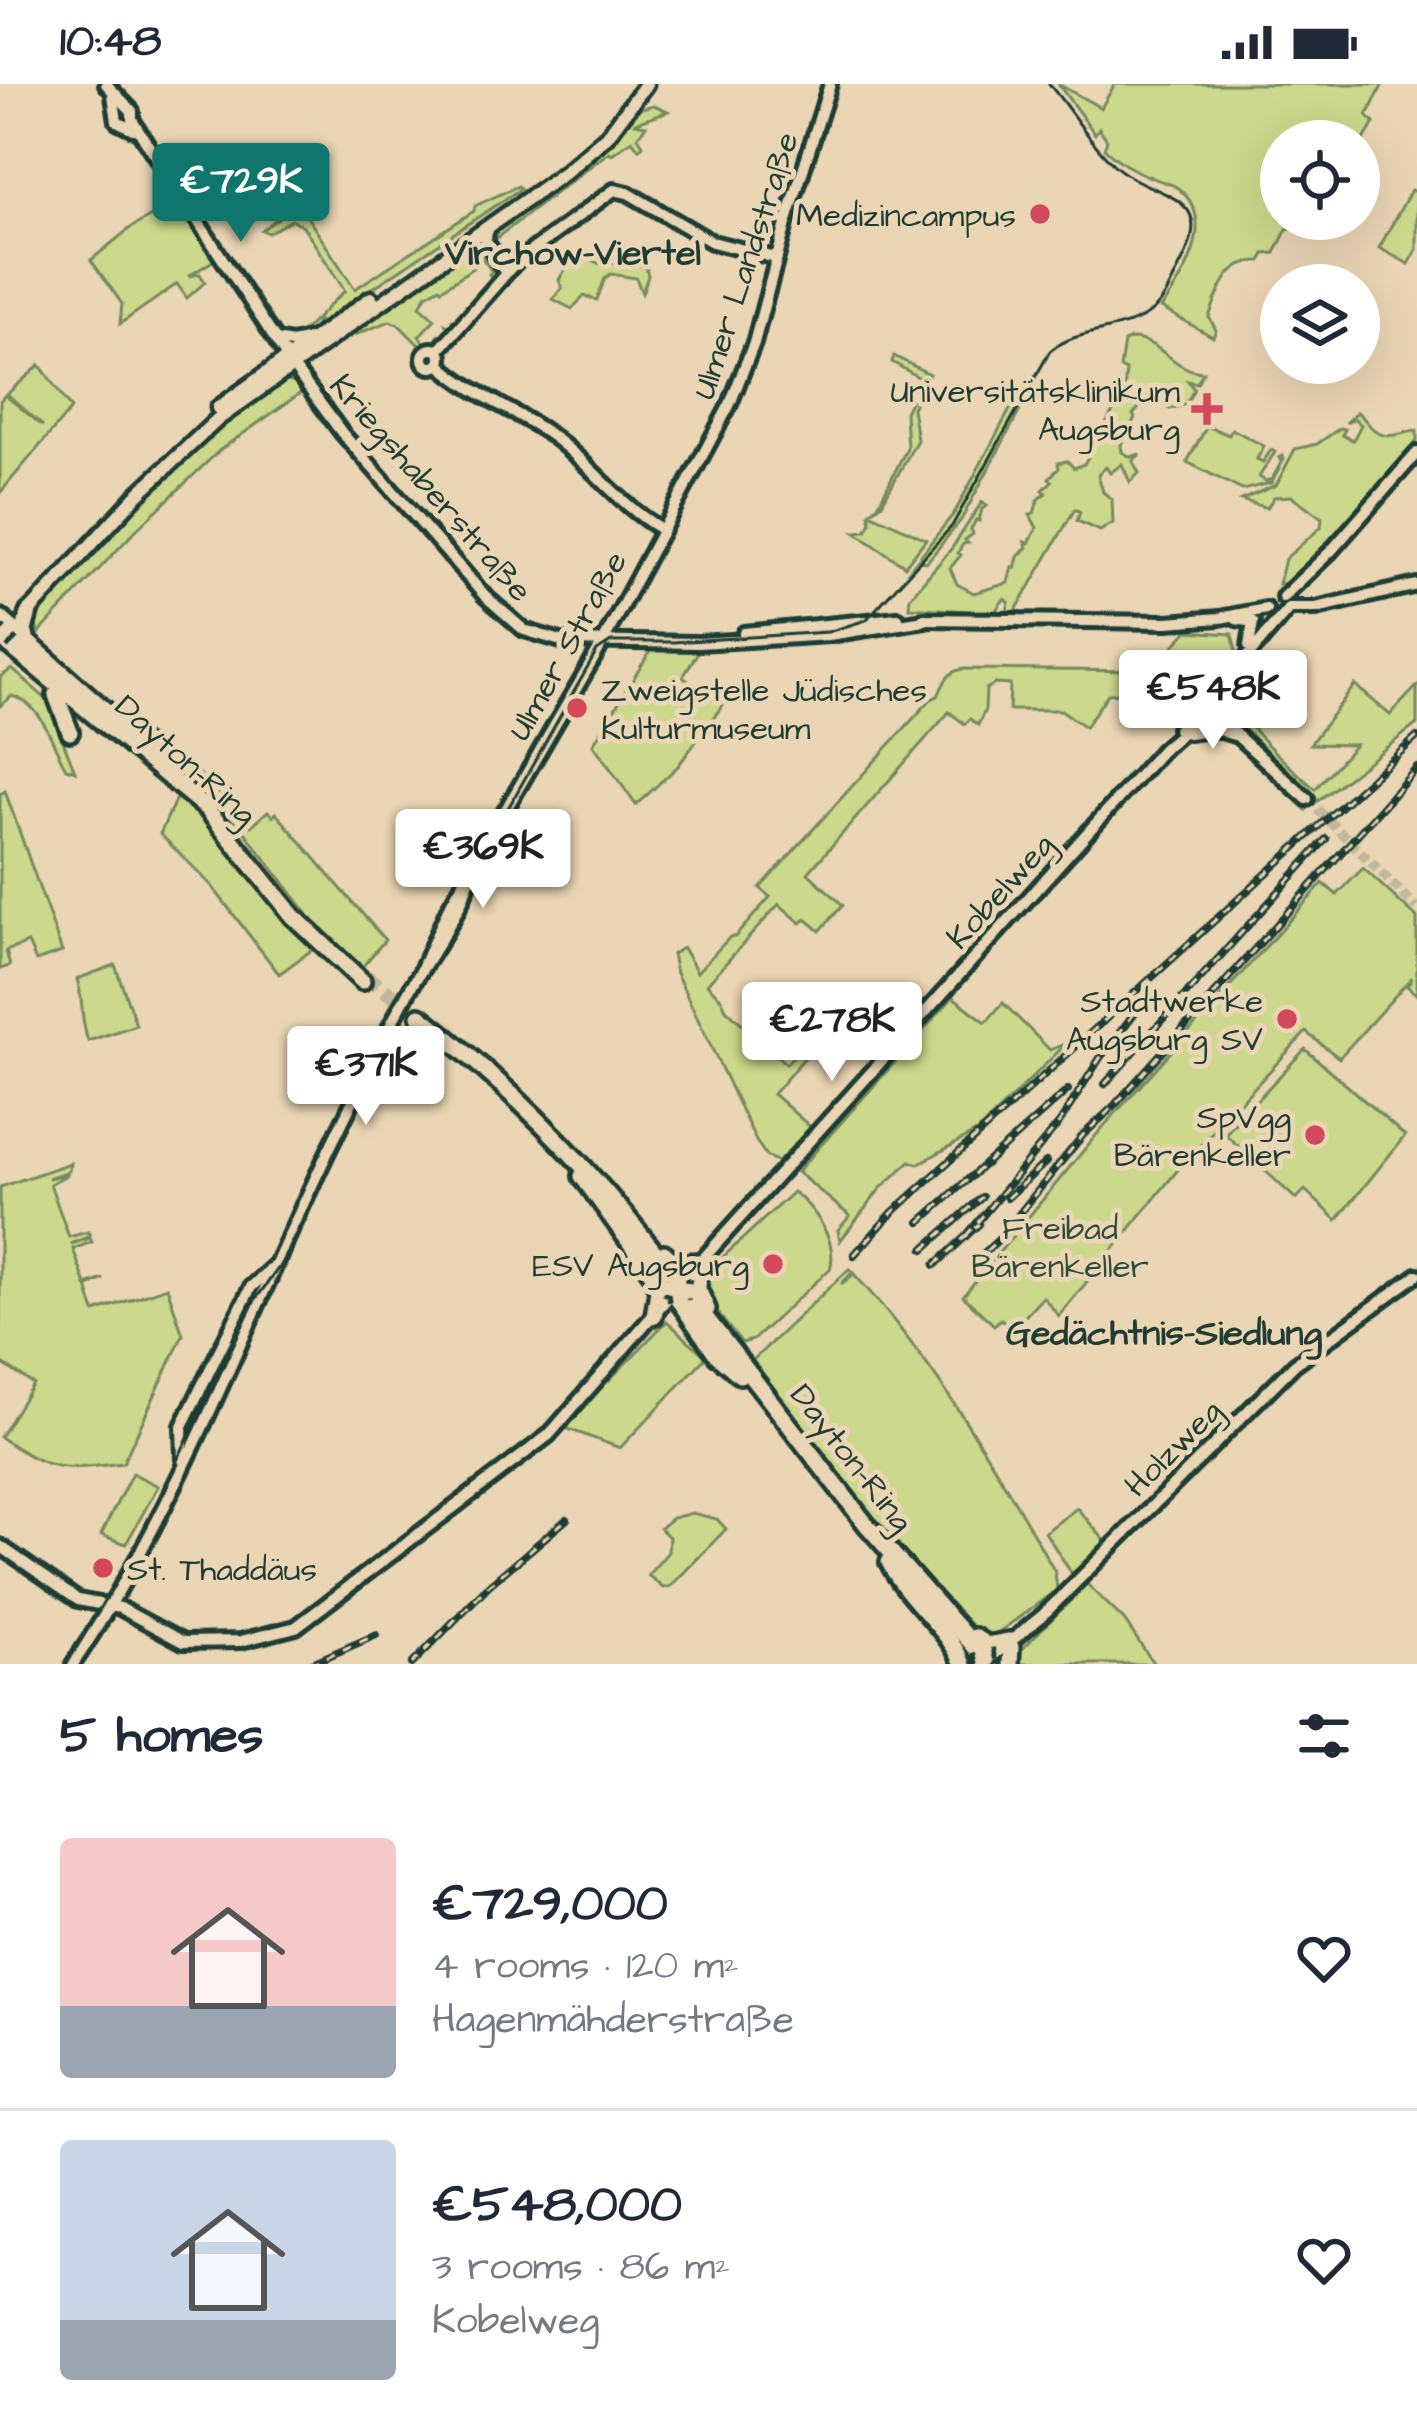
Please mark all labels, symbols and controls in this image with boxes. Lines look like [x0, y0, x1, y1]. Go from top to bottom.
text: 10:48 [60, 11, 161, 73]
map controls [1260, 120, 1380, 384]
button: locate [1260, 120, 1380, 240]
street label: Ulmer Landstraße [681, 126, 811, 405]
pin: €729K [157, 143, 325, 245]
text: €729K [179, 155, 303, 209]
place label: Medizincampus [796, 193, 1016, 239]
marker: Medizincampus [1027, 201, 1053, 227]
district label: Virchow-Viertel [444, 228, 701, 279]
button: layers [1260, 264, 1380, 384]
street label: Kriegshaberstraße [317, 364, 543, 614]
place label: Universitätsklinikum Augsburg [891, 369, 1180, 455]
marker: Universitätsklinikum Augsburg [1191, 393, 1223, 425]
street label: Ulmer Straße [497, 543, 639, 749]
pin: €548K [1129, 650, 1297, 752]
text: €548K [1146, 662, 1280, 716]
place label: Zweigstelle Jüdisches Kulturmuseum [601, 668, 927, 752]
street label: Dayton-Ring [103, 684, 267, 838]
marker: Zweigstelle Jüdisches Kulturmuseum [564, 695, 590, 721]
pin: €369K [399, 809, 567, 911]
text: €369K [422, 821, 544, 875]
street label: Kobelweg [936, 823, 1066, 961]
place label: Stadtwerke Augsburg SV [1066, 979, 1263, 1065]
pin: €278K [748, 982, 916, 1084]
text: €278K [769, 994, 895, 1048]
marker: Stadtwerke Augsburg SV [1274, 1006, 1300, 1032]
pin: €371K [282, 1026, 450, 1128]
text: €371K [314, 1038, 418, 1092]
place label: SpVgg Bärenkeller [1114, 1095, 1291, 1179]
marker: SpVgg Bärenkeller [1302, 1122, 1328, 1148]
park label: Freibad Bärenkeller [971, 1206, 1149, 1290]
place label: ESV Augsburg [532, 1243, 749, 1291]
marker: ESV Augsburg [760, 1251, 786, 1277]
district label: Gedächtnis-Siedlung [1006, 1308, 1322, 1360]
street label: Dayton-Ring [777, 1374, 924, 1543]
street label: Holzweg [1114, 1389, 1234, 1509]
place label: St. Thaddäus [127, 1547, 317, 1593]
marker: St. Thaddäus [90, 1555, 116, 1581]
text: 5 homes [60, 1701, 263, 1772]
icon: filters [1291, 1703, 1357, 1769]
text: €729,000 [432, 1869, 668, 1940]
icon: home [156, 1886, 300, 2030]
icon: heart [1291, 1925, 1357, 1991]
text: 4 rooms · 120 m² [432, 1940, 739, 1994]
text: Hagenmähderstraße [432, 1994, 794, 2048]
text: €548,000 [432, 2170, 682, 2241]
icon: home [156, 2188, 300, 2332]
icon: heart [1291, 2227, 1357, 2293]
text: 3 rooms · 86 m² [432, 2241, 730, 2295]
text: Kobelweg [432, 2295, 599, 2349]

